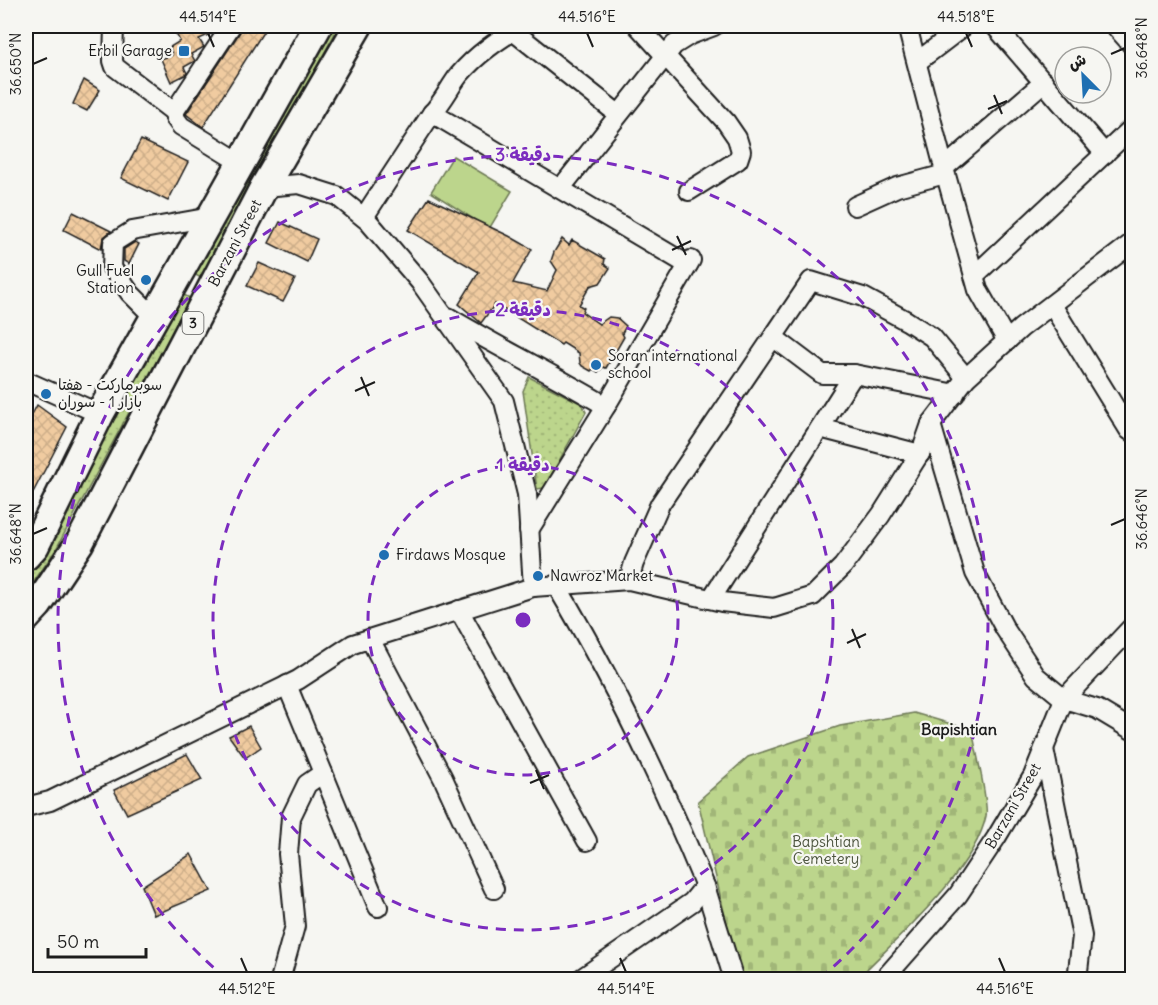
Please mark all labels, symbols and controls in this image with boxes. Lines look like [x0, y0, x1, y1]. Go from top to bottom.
text: 44.514°E [179, 7, 237, 26]
text: 44.516°E [558, 7, 616, 26]
text: 44.518°E [937, 7, 995, 26]
text: 36.648°N [1132, 17, 1151, 79]
text: 36.650°N [6, 33, 25, 95]
place label: Erbil Garage [88, 41, 172, 60]
marker: Erbil Garage [177, 44, 191, 58]
north arrow [1053, 45, 1113, 105]
text: ش [1065, 49, 1089, 74]
text: 3 دقيقة [495, 143, 551, 166]
street label: Barzani Street [204, 196, 265, 290]
place label: Gull Fuel Station [76, 261, 134, 297]
marker: Gull Fuel Station [139, 273, 153, 287]
text: 2 دقيقة [495, 298, 551, 321]
road number: 3 [182, 312, 204, 334]
place label: Soran international school [608, 346, 737, 382]
marker: Soran international school [589, 358, 603, 372]
place label: سوبرماركت - هفتا بازار 1 - سوران [58, 375, 162, 412]
marker: سوبرماركت - هفتا بازار 1 - سوران [39, 387, 53, 401]
text: 1 دقيقة [497, 453, 549, 476]
text: 36.646°N [1132, 488, 1151, 550]
text: 36.648°N [6, 503, 25, 565]
place label: Firdaws Mosque [396, 545, 506, 564]
marker: Firdaws Mosque [377, 548, 391, 562]
place label: Nawroz Market [550, 566, 653, 585]
marker: Nawroz Market [531, 569, 545, 583]
centre of rings [513, 610, 533, 630]
district label: Bapishtian [921, 719, 997, 740]
street label: Barzani Street [980, 760, 1045, 852]
park label: Bapshtian Cemetery [792, 832, 860, 868]
scale bar [48, 921, 146, 959]
text: 50 m [57, 930, 99, 953]
text: 44.512°E [218, 979, 276, 998]
text: 44.514°E [597, 979, 655, 998]
text: 44.516°E [976, 979, 1034, 998]

